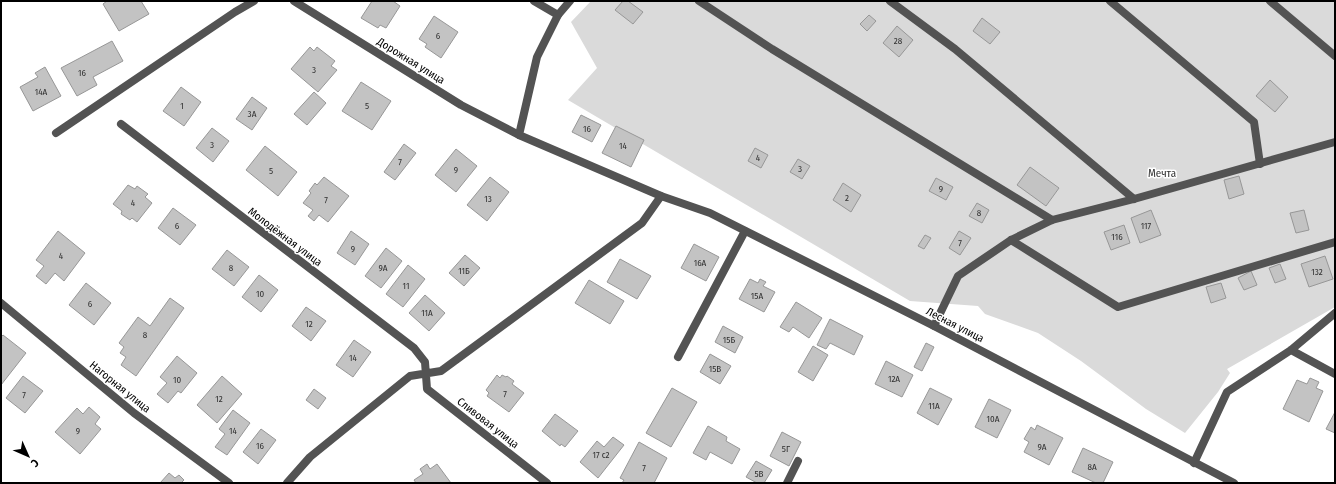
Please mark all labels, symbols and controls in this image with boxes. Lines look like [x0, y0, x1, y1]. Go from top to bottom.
house number: 6 [436, 31, 441, 41]
street label: Дорожная улица [374, 34, 447, 87]
house number: 28 [894, 36, 903, 46]
house number: 3 [312, 65, 316, 75]
house number: 16 [78, 68, 87, 78]
house number: 14А [35, 87, 48, 97]
house number: 1 [180, 101, 184, 111]
house number: 5 [365, 101, 369, 111]
house number: 3А [248, 109, 257, 119]
house number: 16 [583, 124, 592, 134]
house number: 3 [210, 140, 214, 150]
house number: 14 [619, 141, 628, 151]
house number: 4 [756, 153, 761, 163]
house number: 7 [398, 157, 402, 167]
house number: 3 [798, 164, 802, 174]
house number: 9 [454, 165, 458, 175]
house number: 5 [269, 166, 273, 176]
park label: Мечта [1148, 167, 1176, 180]
house number: 9 [939, 184, 943, 194]
house number: 2 [845, 193, 849, 203]
house number: 13 [484, 194, 492, 204]
house number: 7 [324, 195, 328, 205]
house number: 4 [131, 198, 136, 208]
street label: Молодёжная улица [245, 205, 325, 269]
house number: 8 [977, 208, 982, 218]
house number: 6 [175, 221, 180, 231]
house number: 117 [1141, 221, 1152, 231]
house number: 116 [1111, 232, 1123, 242]
house number: 7 [958, 238, 962, 248]
house number: 9 [351, 244, 355, 254]
house number: 4 [59, 251, 64, 261]
house number: 16А [694, 258, 707, 268]
house number: 8 [229, 263, 234, 273]
house number: 9А [378, 263, 388, 273]
house number: 11Б [458, 266, 470, 276]
house number: 132 [1311, 267, 1323, 277]
house number: 11 [403, 281, 409, 291]
house number: 10 [256, 289, 264, 299]
house number: 15А [751, 291, 763, 301]
house number: 6 [88, 299, 93, 309]
street label: Лесная улица [924, 305, 986, 345]
house number: 11А [421, 308, 433, 318]
house number: 12 [305, 319, 313, 329]
house number: 8 [143, 330, 148, 340]
house number: 15Б [723, 335, 735, 345]
house number: 14 [349, 353, 358, 363]
street label: Нагорная улица [87, 358, 153, 416]
house number: 15В [709, 364, 721, 374]
house number: 12А [888, 374, 900, 384]
house number: 10 [173, 375, 181, 385]
house number: 7 [503, 389, 507, 399]
house number: 7 [22, 390, 26, 400]
house number: 12 [215, 394, 223, 404]
street label: Сливовая улица [455, 395, 521, 451]
house number: 11А [928, 401, 940, 411]
house number: 10А [987, 414, 1000, 424]
house number: 9 [76, 426, 80, 436]
house number: 14 [229, 426, 238, 436]
north arrow [8, 436, 48, 476]
house number: 16 [256, 441, 265, 451]
house number: 9А [1037, 442, 1047, 452]
house number: 5Г [782, 444, 791, 454]
house number: 17 с2 [592, 450, 610, 460]
text: С [28, 456, 41, 470]
house number: 8А [1087, 462, 1097, 472]
house number: 7 [642, 463, 646, 473]
house number: 5В [754, 469, 764, 479]

